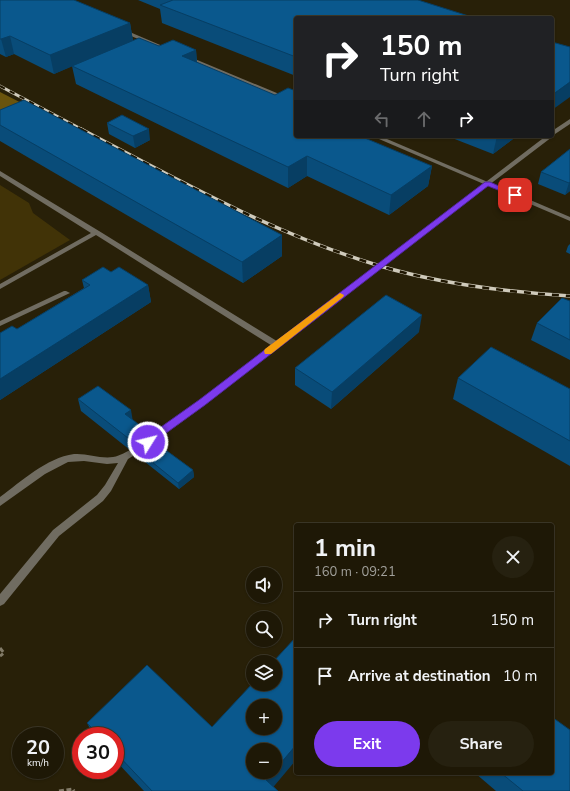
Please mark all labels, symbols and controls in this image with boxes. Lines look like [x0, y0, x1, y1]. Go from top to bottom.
text: 150 m [380, 27, 463, 65]
icon: right [314, 32, 366, 84]
text: Turn right [380, 63, 459, 87]
icon: left [371, 108, 393, 130]
icon: ahead [413, 108, 435, 130]
icon: right [455, 108, 477, 130]
pin [498, 178, 532, 212]
icon: arrive [504, 184, 526, 206]
position arrow [127, 421, 169, 463]
text: 1 min [314, 532, 376, 564]
button: close [492, 536, 534, 578]
text: 160 m · 09:21 [314, 563, 396, 581]
map controls [246, 567, 282, 779]
button: sound [246, 567, 282, 603]
icon: right [314, 609, 336, 631]
text: Turn right [348, 610, 417, 630]
text: 150 m [490, 610, 534, 630]
button: search [246, 611, 282, 647]
button: layers [246, 655, 282, 691]
icon: arrive [314, 665, 336, 687]
text: Arrive at destination [348, 666, 491, 686]
text: 10 m [503, 666, 537, 686]
button: + [246, 699, 282, 735]
button: Exit [314, 721, 420, 767]
button: Share [428, 721, 534, 767]
speed limit sign: 30 [72, 727, 124, 779]
text: 20 [26, 734, 50, 761]
button: − [246, 743, 282, 779]
text: km/h [27, 756, 49, 770]

